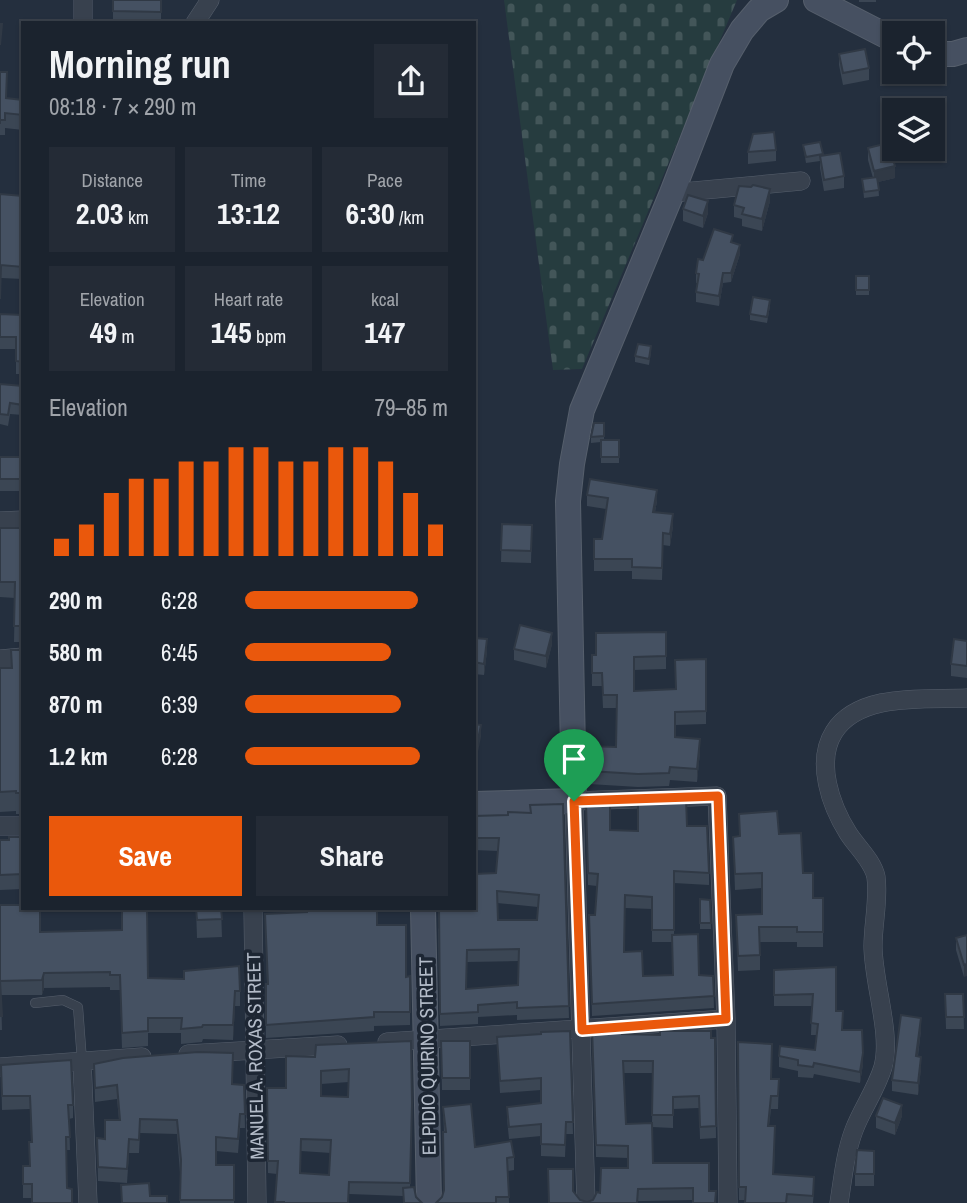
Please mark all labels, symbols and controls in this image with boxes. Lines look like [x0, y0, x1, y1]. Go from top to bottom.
map controls [882, 21, 945, 161]
button: locate [882, 21, 945, 84]
text: Morning run [49, 39, 231, 90]
button: share [374, 44, 448, 118]
text: 08:18 · 7 × 290 m [49, 91, 196, 122]
button: layers [882, 98, 945, 161]
text: Distance [81, 167, 143, 193]
text: Time [231, 167, 266, 193]
text: Pace [367, 167, 403, 193]
text: 2.03 [76, 193, 124, 233]
text: 13:12 [217, 193, 280, 233]
text: 6:30 [345, 193, 395, 233]
text: km [124, 204, 149, 230]
text: /km [395, 204, 424, 230]
text: Elevation [80, 286, 145, 312]
text: Heart rate [214, 286, 283, 312]
text: kcal [371, 286, 399, 312]
text: 49 [90, 312, 117, 352]
text: 145 [211, 312, 252, 352]
text: 147 [364, 312, 405, 352]
text: m [117, 323, 135, 349]
text: bpm [252, 323, 286, 349]
text: Elevation [49, 392, 128, 423]
text: 79–85 m [375, 392, 448, 423]
text: 290 m [49, 585, 102, 616]
text: 6:28 [161, 585, 198, 616]
text: 580 m [49, 637, 102, 668]
text: 6:45 [161, 637, 198, 668]
text: 870 m [49, 689, 102, 720]
text: 6:39 [161, 689, 198, 720]
pin [544, 729, 604, 801]
icon: arrive [555, 740, 593, 778]
text: 1.2 km [49, 741, 108, 772]
text: 6:28 [161, 741, 198, 772]
button: Save [49, 816, 242, 896]
button: Share [256, 816, 448, 896]
street label: MANUEL A. ROXAS STREET [240, 952, 270, 1160]
street label: ELPIDIO QUIRINO STREET [412, 956, 442, 1155]

